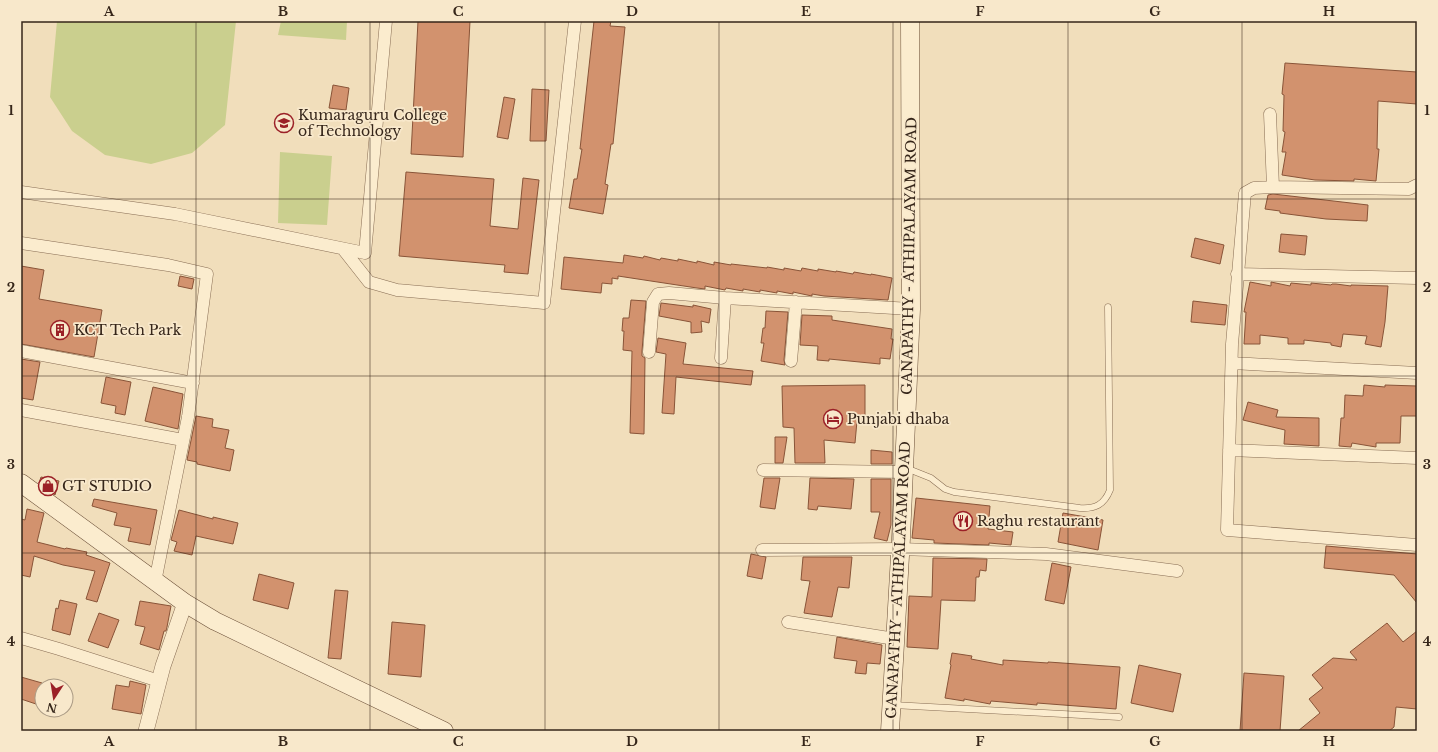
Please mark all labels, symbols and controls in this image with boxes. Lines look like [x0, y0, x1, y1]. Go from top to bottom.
text: A [103, 3, 115, 20]
text: B [278, 3, 288, 20]
text: C [453, 3, 464, 20]
text: D [626, 3, 638, 20]
text: E [801, 3, 811, 20]
text: F [976, 3, 985, 20]
text: G [1149, 3, 1161, 20]
text: H [1323, 3, 1335, 20]
text: 1 [8, 102, 14, 119]
text: 1 [1424, 102, 1430, 119]
place label: Kumaraguru College of Technology [298, 106, 447, 140]
school or university icon: Kumaraguru College of Technology [273, 112, 295, 134]
street label: GANAPATHY - ATHIPALAYAM ROAD [898, 117, 920, 395]
text: 2 [7, 279, 15, 296]
text: 2 [1423, 279, 1431, 296]
building icon: KCT Tech Park [49, 319, 71, 341]
place label: KCT Tech Park [74, 321, 182, 339]
hotel icon: Punjabi dhaba [822, 408, 844, 430]
place label: Punjabi dhaba [847, 410, 950, 428]
street label: GANAPATHY - ATHIPALAYAM ROAD [882, 441, 914, 719]
text: 3 [7, 456, 15, 473]
text: 3 [1423, 456, 1431, 473]
shop icon: GT STUDIO [37, 475, 59, 497]
place label: GT STUDIO [62, 477, 152, 495]
restaurant icon: Raghu restaurant [952, 510, 974, 532]
place label: Raghu restaurant [977, 512, 1101, 530]
text: 4 [7, 633, 16, 650]
text: 4 [1423, 633, 1432, 650]
north arrow [34, 678, 74, 718]
text: N [45, 700, 58, 716]
text: A [103, 733, 115, 750]
text: B [278, 733, 288, 750]
text: C [453, 733, 464, 750]
text: D [626, 733, 638, 750]
text: E [801, 733, 811, 750]
text: F [976, 733, 985, 750]
text: G [1149, 733, 1161, 750]
text: H [1323, 733, 1335, 750]

